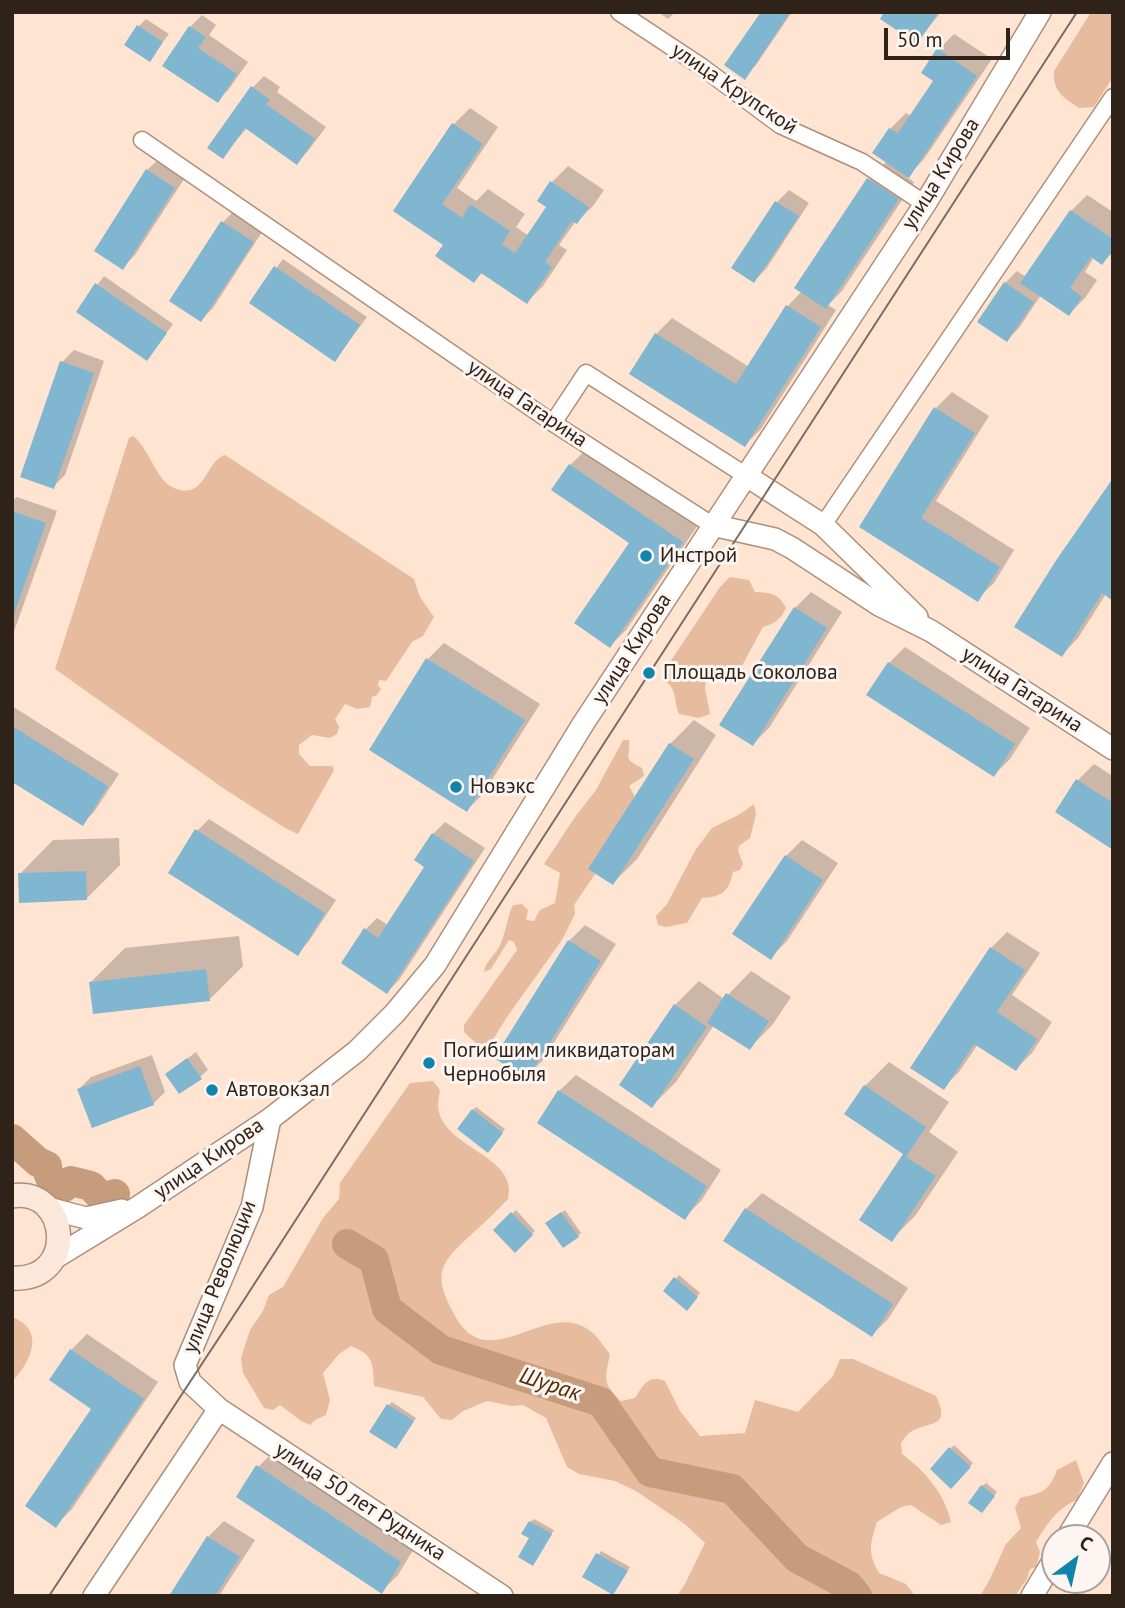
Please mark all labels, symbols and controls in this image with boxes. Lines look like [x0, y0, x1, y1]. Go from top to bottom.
scale bar [887, 14, 1013, 58]
text: 50 m [897, 26, 943, 53]
street label: улица Крупской [666, 38, 802, 140]
street label: улица Кирова [897, 114, 985, 234]
street label: улица Гагарина [462, 355, 592, 453]
place label: Инстрой [660, 543, 737, 569]
marker: Инстрой [638, 548, 654, 564]
street label: улица Кирова [587, 589, 677, 709]
street label: улица Гагарина [957, 642, 1087, 738]
place label: Площадь Соколова [663, 660, 838, 686]
marker: Площадь Соколова [641, 665, 657, 681]
place label: Новэкс [470, 774, 535, 800]
marker: Новэкс [448, 779, 464, 795]
place label: Погибшим ликвидаторам Чернобыля [443, 1038, 675, 1088]
marker: Погибшим ликвидаторам Чернобыля [421, 1055, 437, 1071]
place label: Автовокзал [226, 1077, 330, 1103]
marker: Автовокзал [204, 1082, 220, 1098]
street label: улица Кирова [149, 1113, 269, 1205]
street label: улица Революции [178, 1197, 262, 1357]
water label: Шурак [516, 1362, 584, 1408]
street label: улица 50 лет Рудника [270, 1437, 450, 1567]
north arrow [1041, 1524, 1111, 1594]
text: С [1075, 1530, 1097, 1556]

